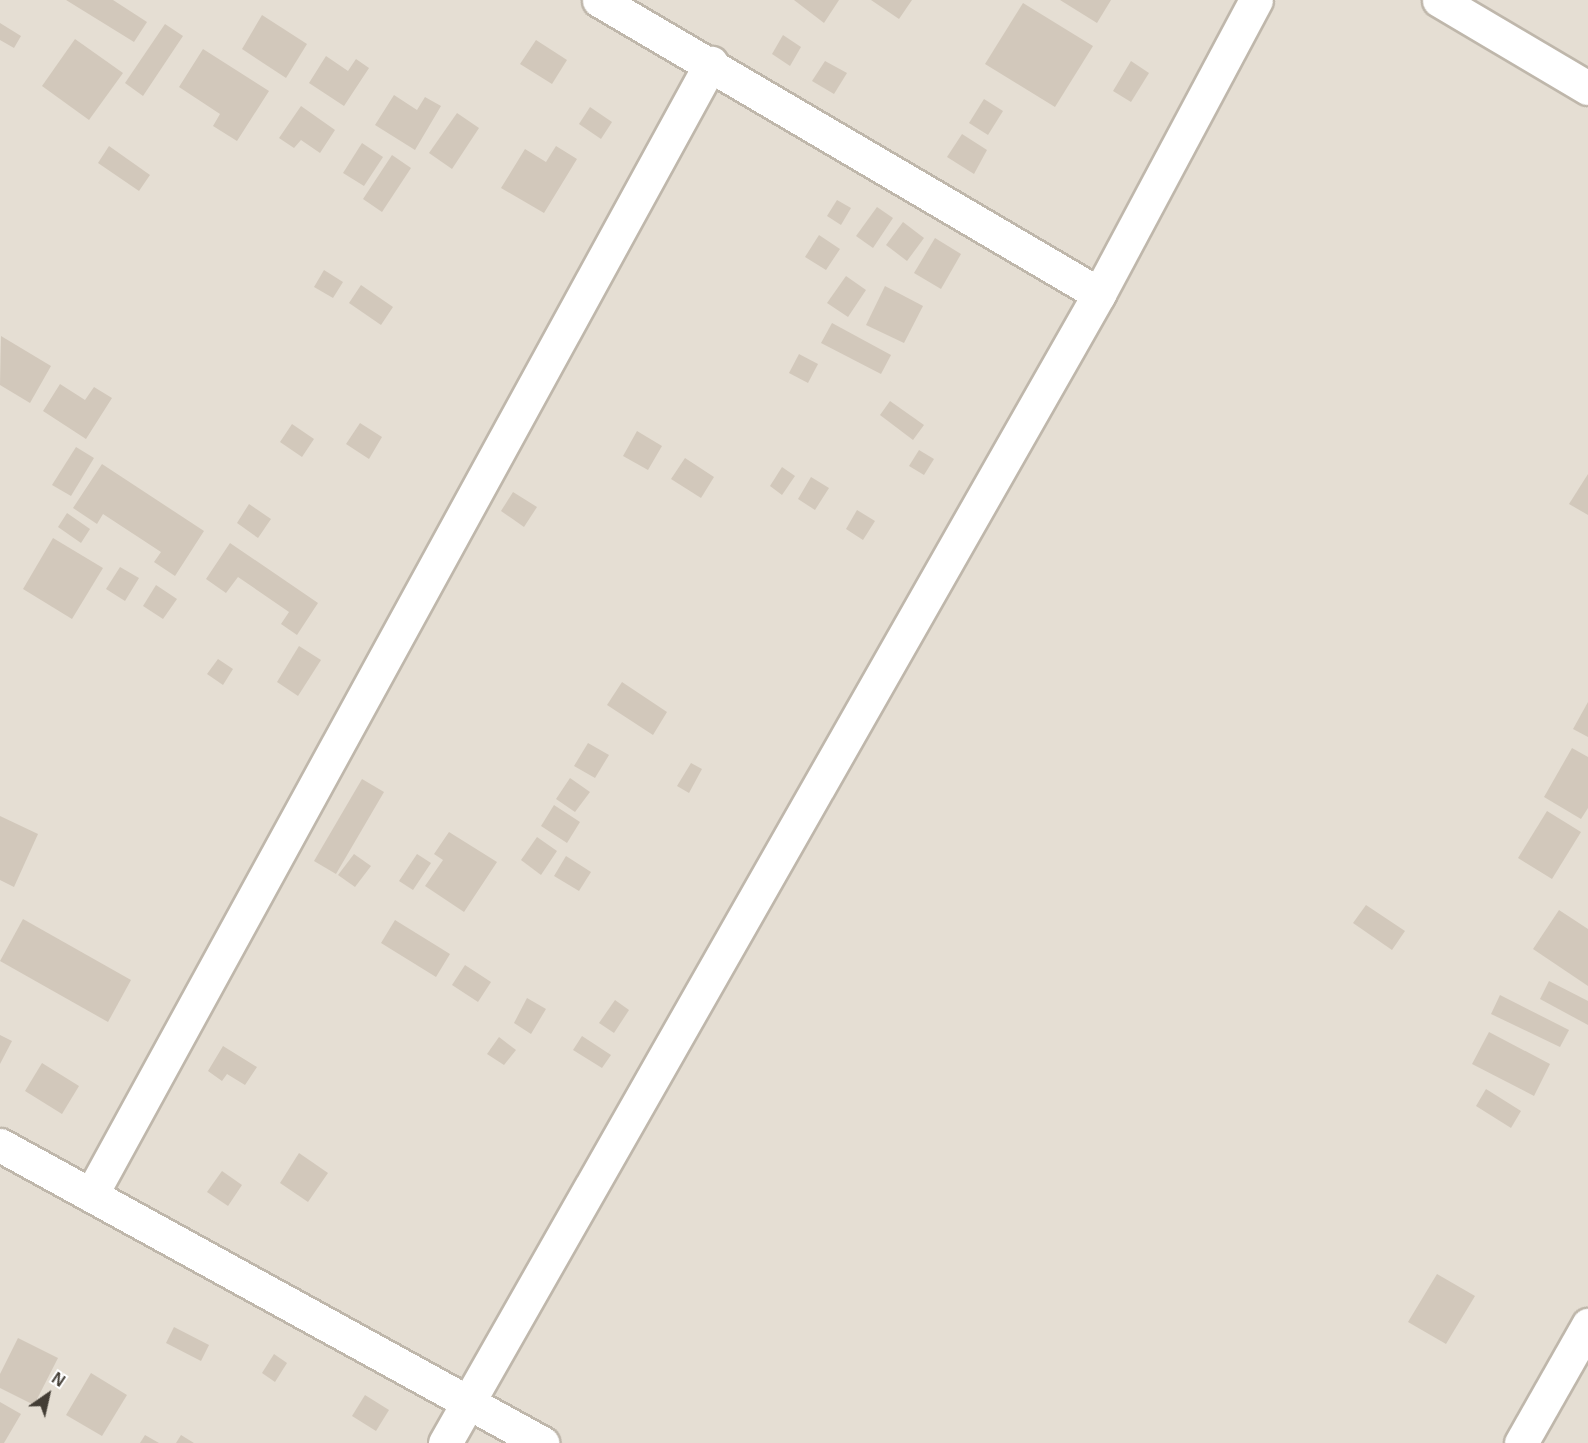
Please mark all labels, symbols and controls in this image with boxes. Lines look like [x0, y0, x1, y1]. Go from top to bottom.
north arrow [18, 1365, 78, 1425]
text: N [49, 1369, 68, 1390]

